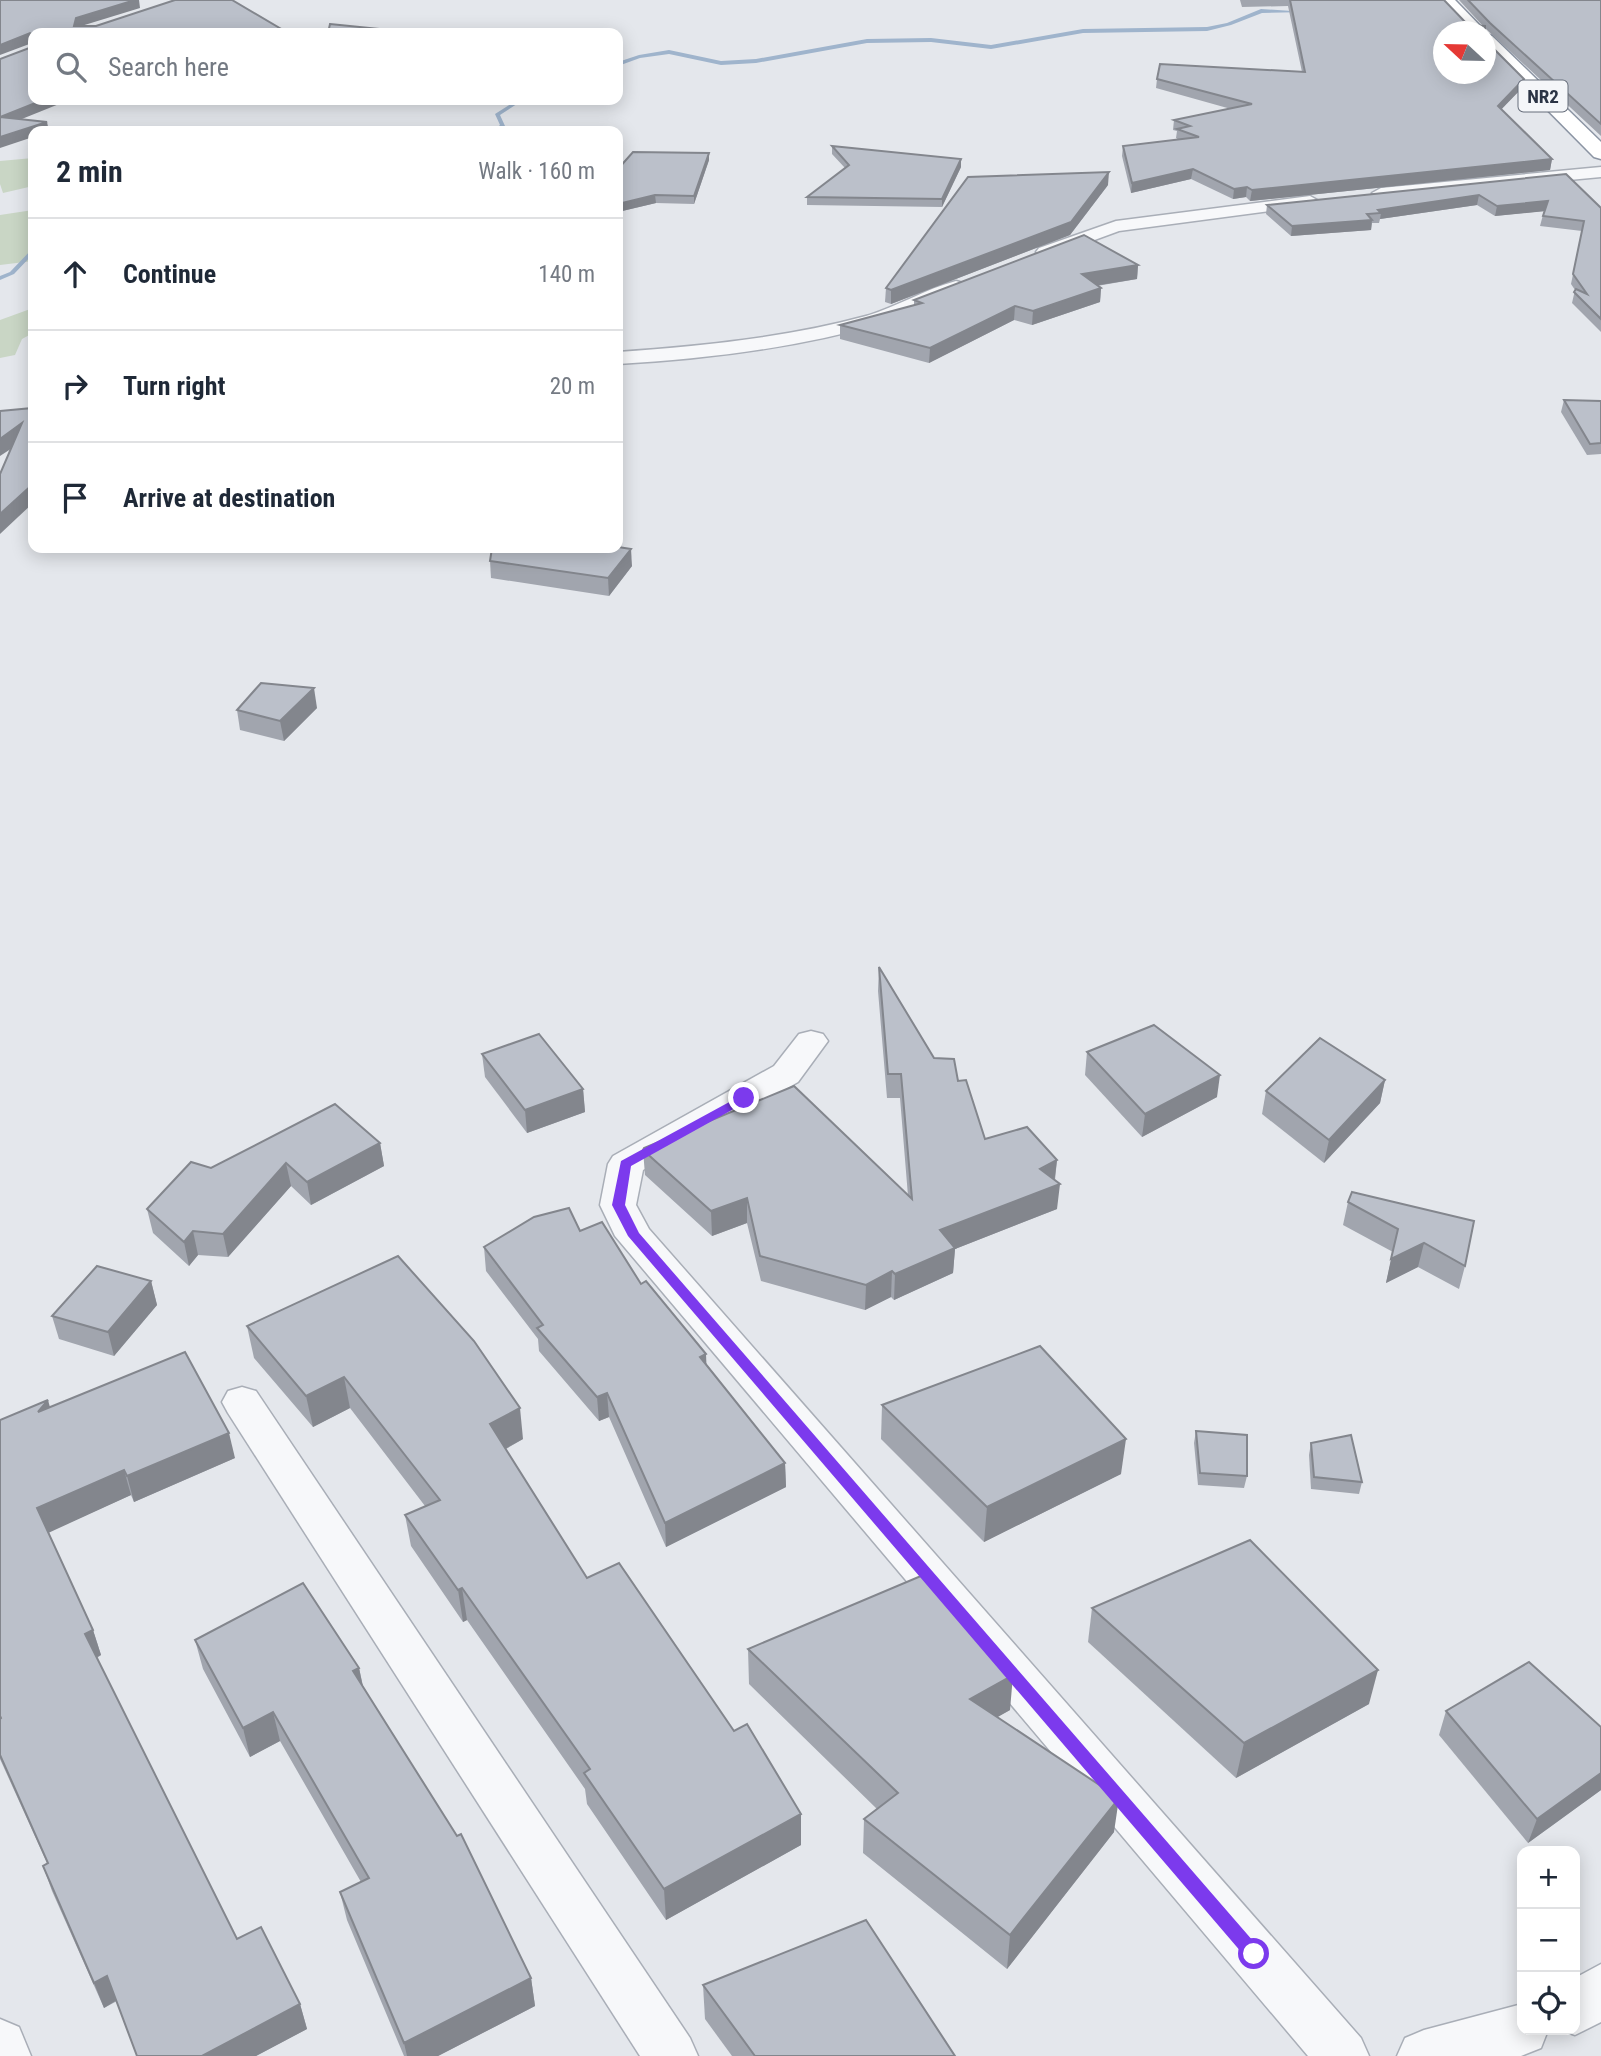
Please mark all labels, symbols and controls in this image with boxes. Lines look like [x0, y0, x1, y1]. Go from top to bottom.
north arrow [1433, 21, 1496, 84]
search box [28, 28, 623, 105]
icon: search [52, 48, 90, 86]
text: Search here [108, 52, 229, 82]
road number: NR2 [1518, 80, 1568, 111]
text: 2 min [56, 154, 123, 189]
text: Walk · 160 m [478, 158, 595, 185]
icon: ahead [56, 255, 94, 293]
text: Continue [123, 259, 216, 289]
text: 140 m [538, 261, 595, 288]
icon: right [56, 367, 94, 405]
text: Turn right [123, 371, 225, 401]
text: 20 m [550, 373, 595, 400]
icon: arrive [56, 479, 94, 517]
text: Arrive at destination [123, 483, 335, 513]
route end [728, 1082, 759, 1113]
map controls [1517, 1846, 1580, 2035]
button: + [1517, 1846, 1580, 1909]
button: − [1517, 1909, 1580, 1972]
route start [1238, 1938, 1269, 1969]
button: locate [1517, 1972, 1580, 2035]

